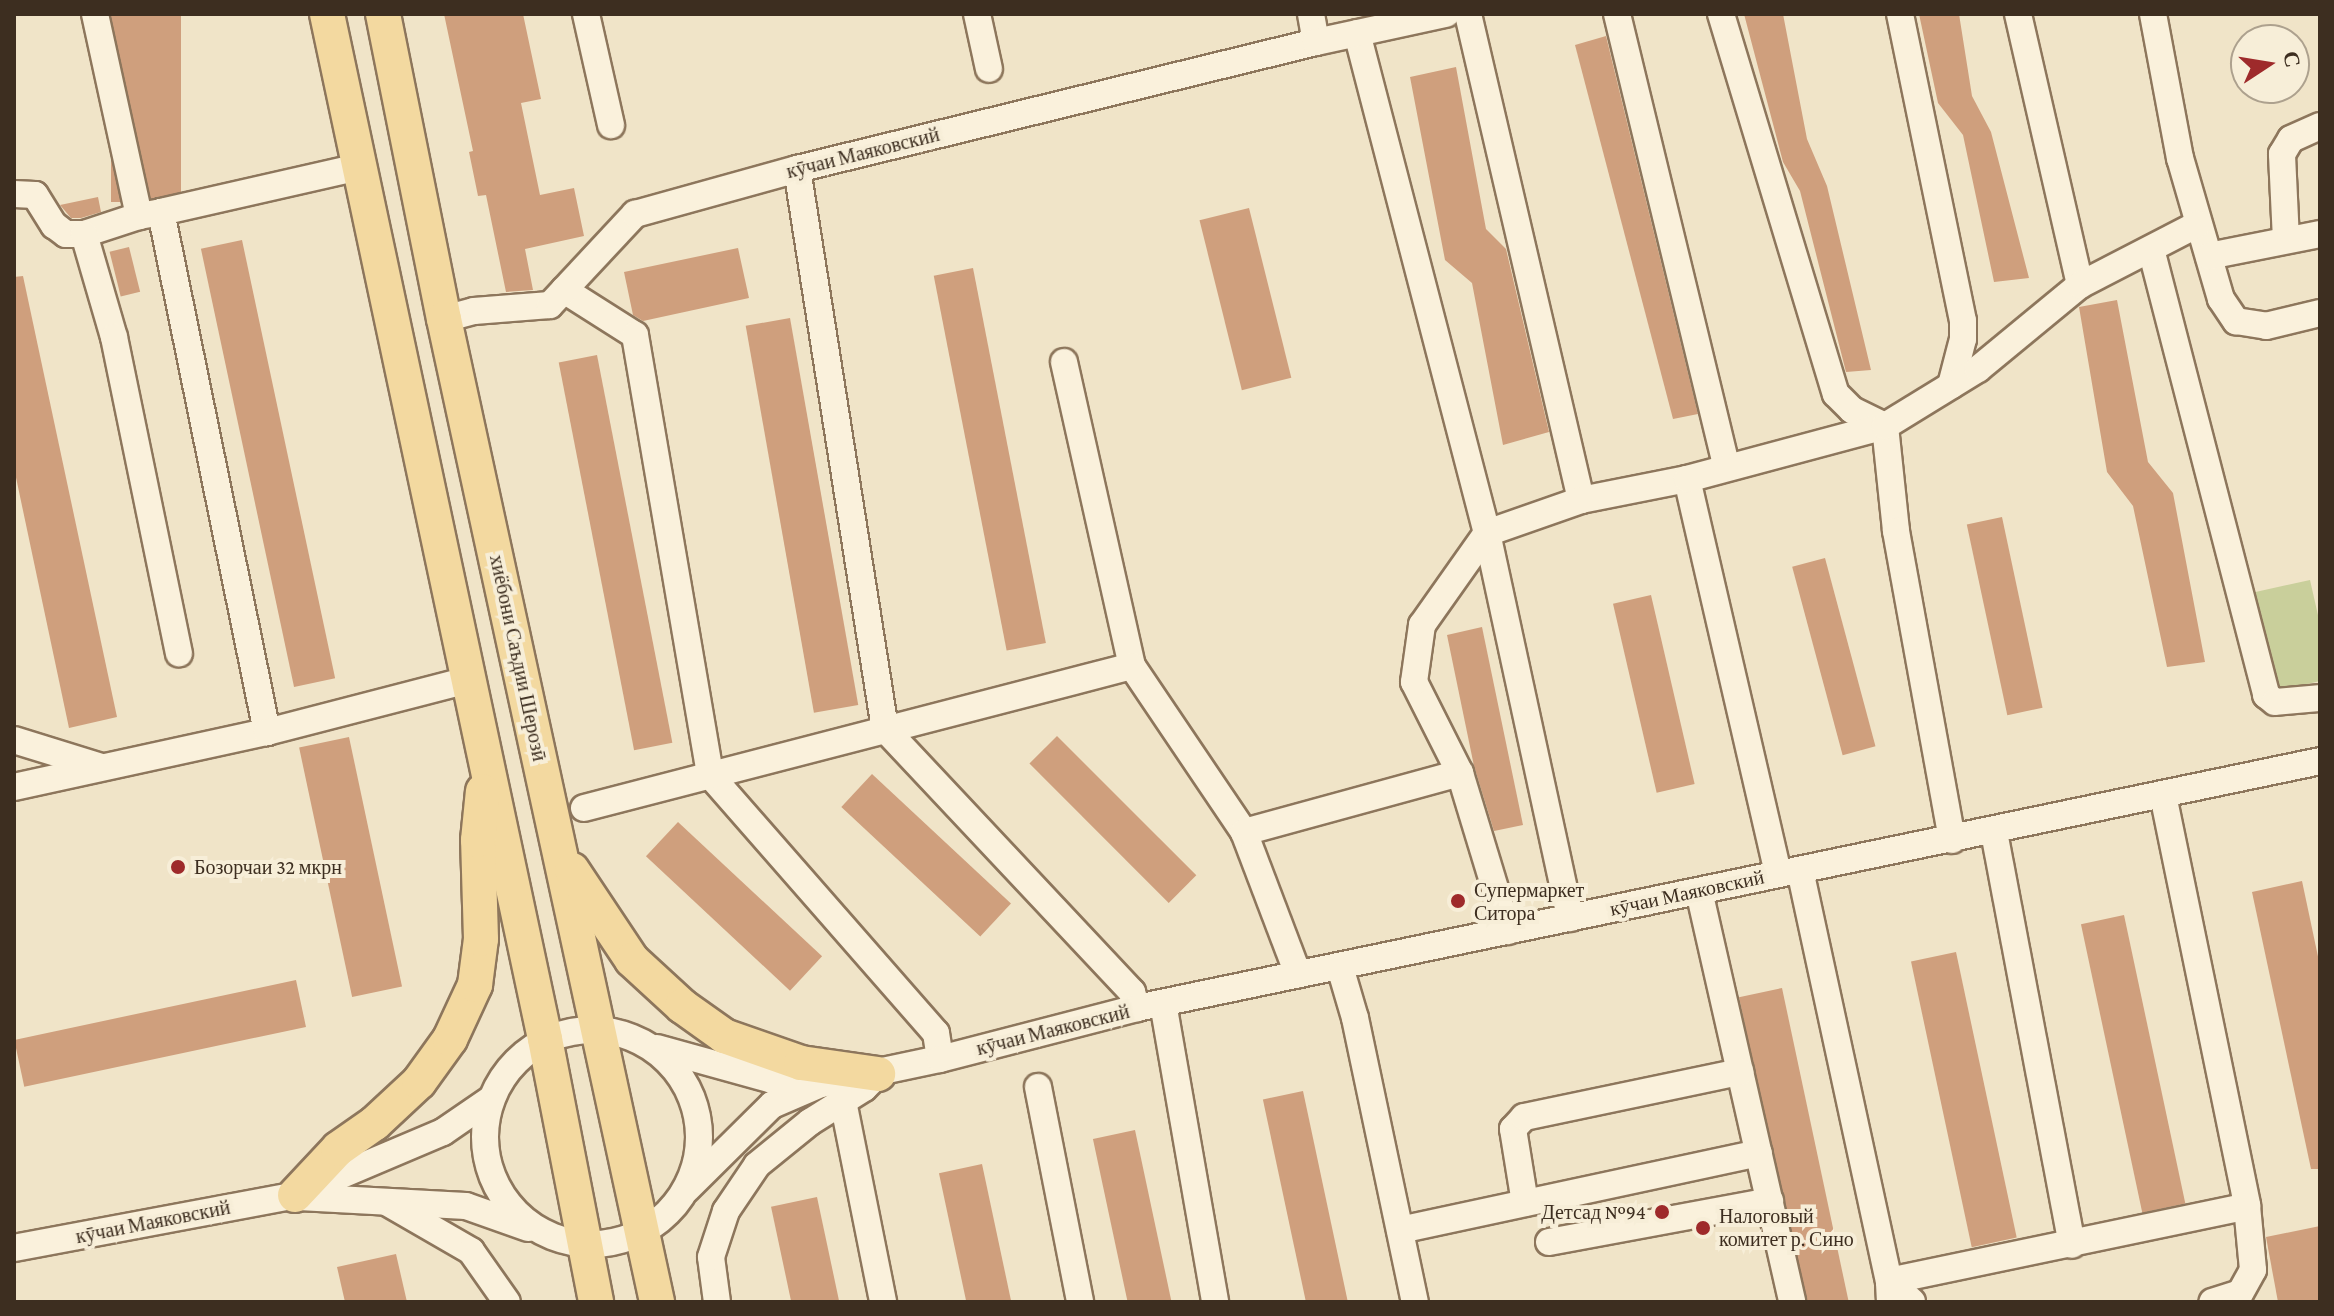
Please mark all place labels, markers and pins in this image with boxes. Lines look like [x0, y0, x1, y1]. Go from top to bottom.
place label: Бозорчаи 32 мкрн [194, 855, 342, 879]
marker: Бозорчаи 32 мкрн [169, 858, 187, 876]
place label: Супермаркет Ситора [1474, 878, 1584, 925]
marker: Супермаркет Ситора [1449, 892, 1467, 910]
place label: Детсад №94 [1541, 1200, 1646, 1224]
marker: Детсад №94 [1653, 1203, 1671, 1221]
place label: Налоговый комитет р. Сино [1719, 1204, 1854, 1251]
marker: Налоговый комитет р. Сино [1694, 1219, 1712, 1237]

